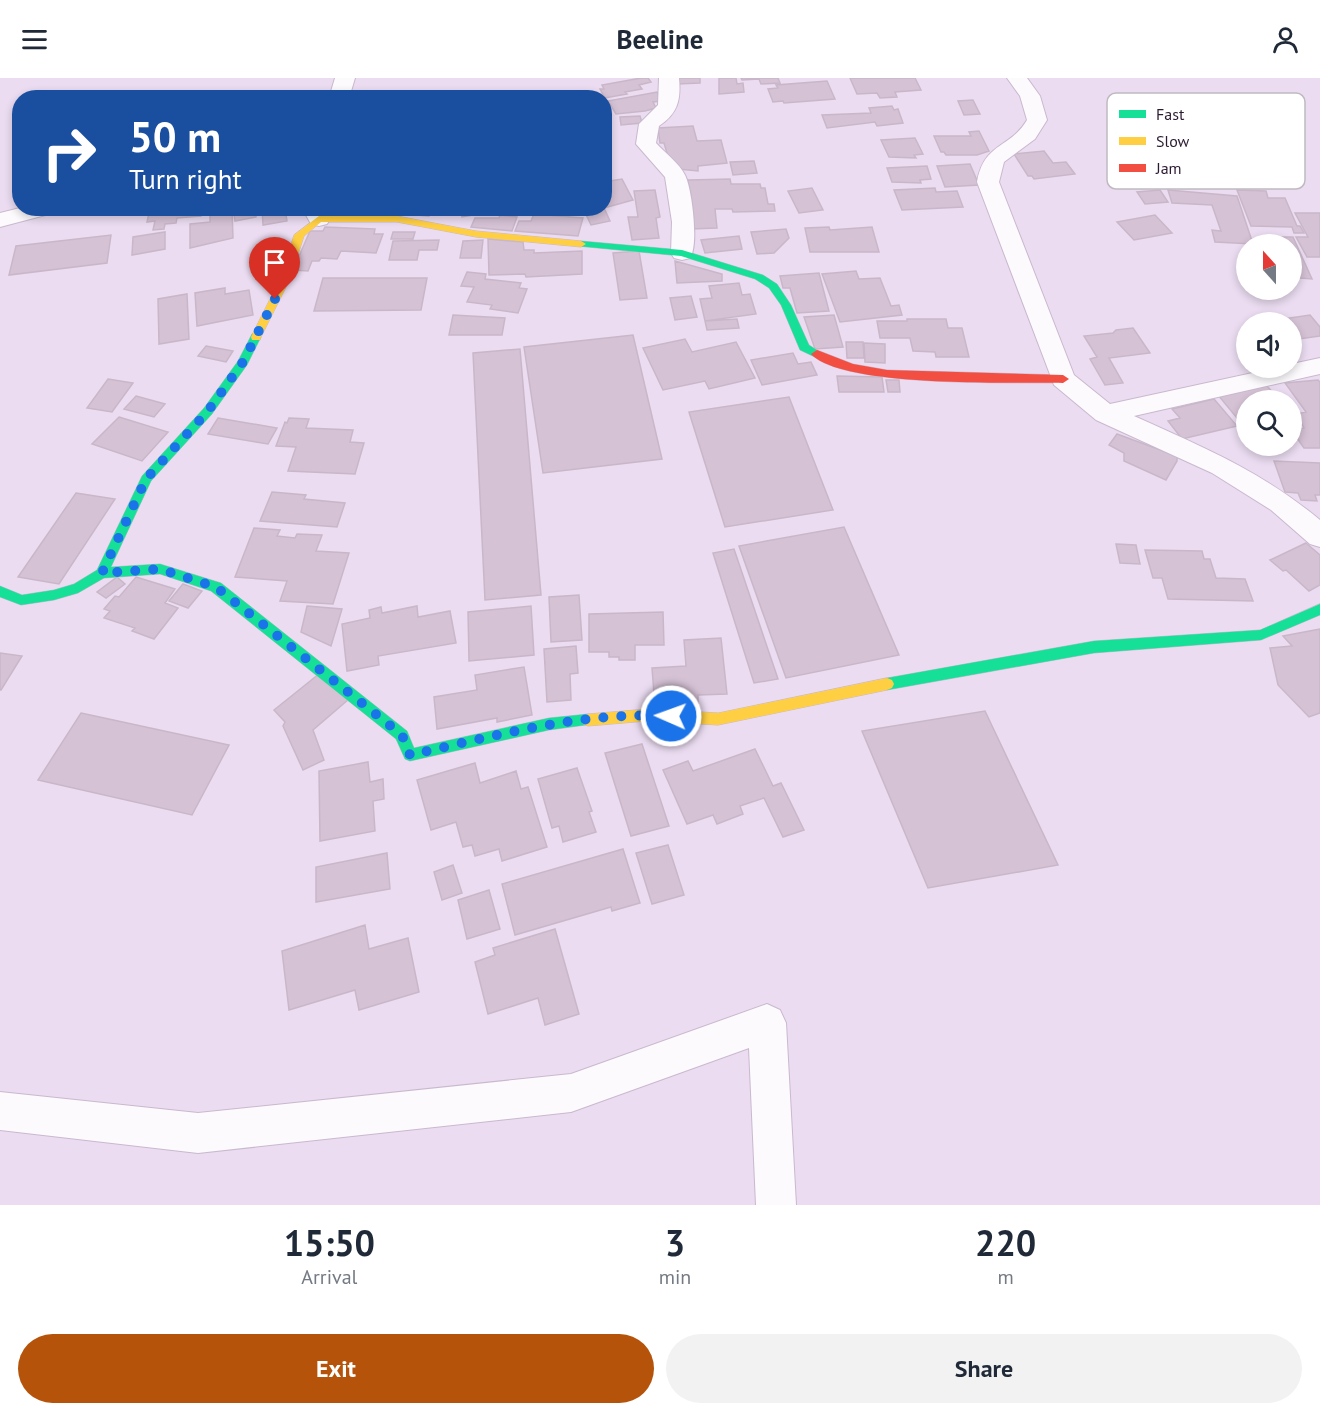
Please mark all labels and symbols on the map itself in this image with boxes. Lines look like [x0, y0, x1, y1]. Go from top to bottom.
legend [1107, 93, 1305, 189]
text: Fast [1156, 104, 1185, 124]
text: Slow [1156, 131, 1190, 151]
text: Jam [1155, 158, 1182, 178]
north arrow [1236, 234, 1302, 300]
pin [249, 237, 300, 299]
position arrow [639, 684, 703, 748]

